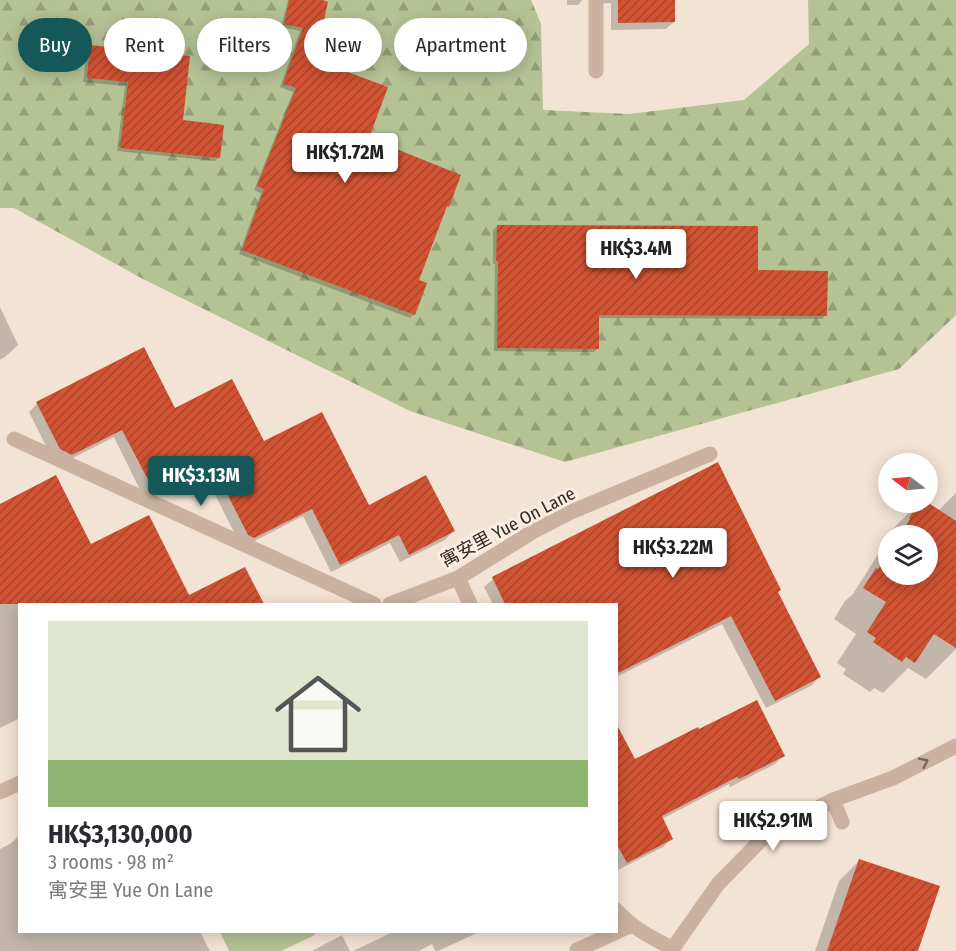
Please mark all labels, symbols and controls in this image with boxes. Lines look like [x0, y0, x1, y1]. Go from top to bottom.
chip: Buy [18, 18, 92, 72]
chip: Rent [104, 18, 185, 72]
chip: Filters [197, 18, 292, 72]
chip: New [304, 18, 382, 72]
chip: Apartment [394, 18, 527, 72]
pin: HK$1.72M [283, 133, 407, 184]
text: HK$1.72M [306, 140, 384, 164]
pin: HK$3.4M [581, 229, 691, 280]
text: HK$3.4M [600, 236, 672, 260]
north arrow [878, 453, 938, 513]
map controls [878, 453, 938, 585]
pin: HK$3.13M [139, 456, 263, 507]
text: HK$3.13M [162, 463, 240, 487]
street label: 寓安里 Yue On Lane [437, 482, 579, 572]
button: layers [878, 525, 938, 585]
pin: HK$3.22M [611, 528, 735, 579]
text: HK$3.22M [633, 535, 713, 559]
icon: home [264, 660, 372, 768]
one-way arrow [918, 758, 929, 769]
pin: HK$2.91M [711, 801, 835, 852]
text: HK$2.91M [733, 808, 813, 832]
text: HK$3,130,000 [48, 819, 193, 850]
text: 3 rooms · 98 m² [48, 850, 174, 874]
text: 寓安里 Yue On Lane [48, 878, 213, 902]

